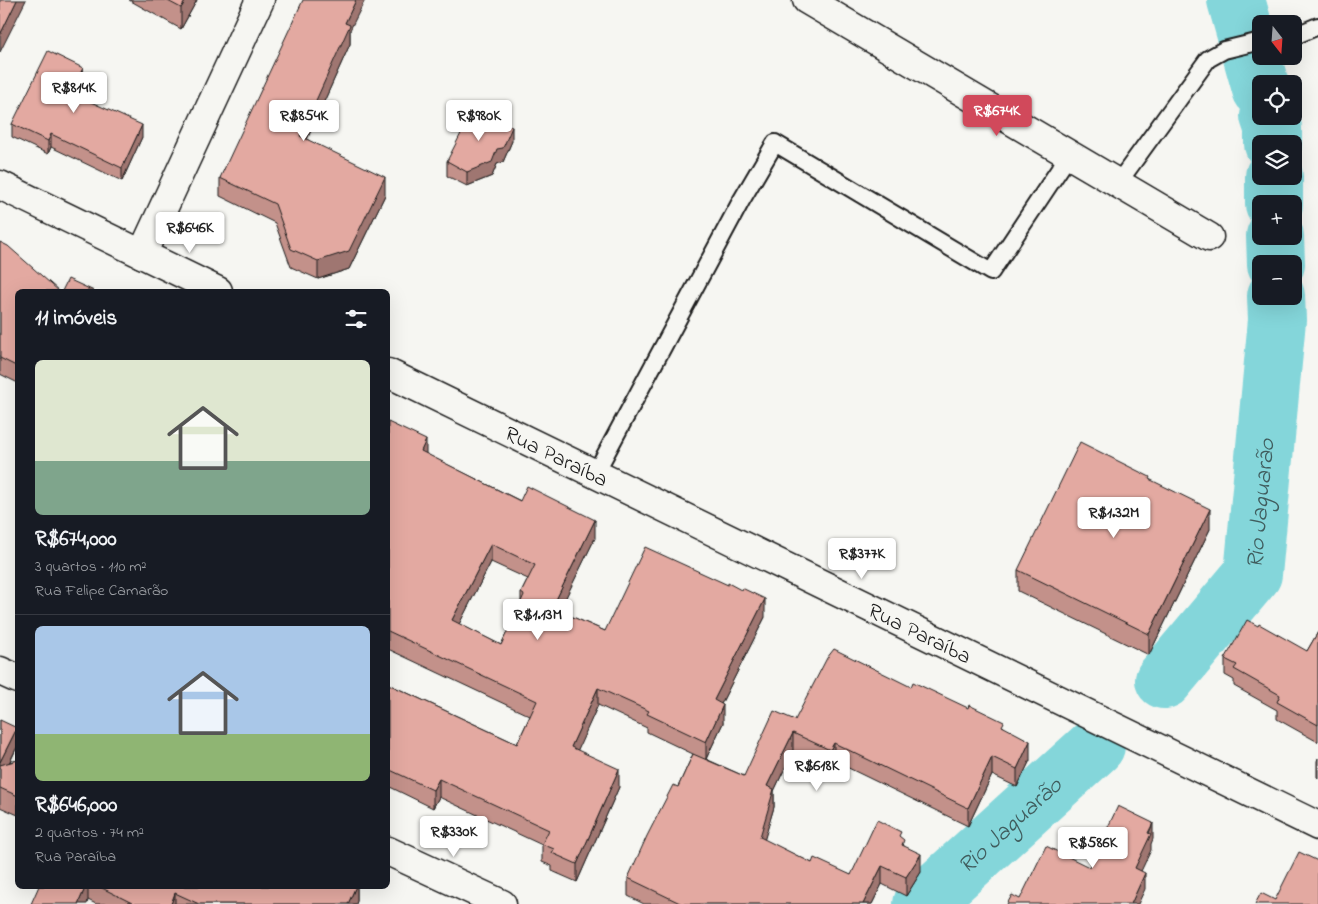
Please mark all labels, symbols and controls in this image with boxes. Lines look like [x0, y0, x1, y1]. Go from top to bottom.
north arrow [1252, 15, 1302, 65]
map controls [1252, 15, 1302, 305]
pin: R$814K [33, 72, 115, 114]
button: locate [1252, 75, 1302, 125]
text: R$814K [52, 76, 96, 100]
pin: R$674K [956, 94, 1038, 137]
text: R$674K [974, 99, 1020, 123]
pin: R$854K [263, 100, 345, 142]
pin: R$980K [438, 100, 520, 142]
text: R$854K [280, 104, 328, 128]
text: R$980K [457, 104, 501, 128]
button: layers [1252, 135, 1302, 185]
button: + [1252, 195, 1302, 245]
pin: R$646K [149, 212, 231, 254]
text: R$646K [167, 216, 213, 240]
button: − [1252, 255, 1302, 305]
text: 11 imóveis [35, 304, 117, 334]
icon: filters [342, 305, 370, 333]
icon: home [158, 393, 248, 483]
street label: Rua Paraíba [499, 419, 613, 497]
water label: Rio Jaguarão [1239, 436, 1286, 570]
pin: R$1.32M [1068, 496, 1160, 539]
text: R$1.32M [1088, 501, 1140, 525]
text: R$674,000 [35, 525, 117, 555]
pin: R$377K [821, 538, 903, 580]
text: R$377K [839, 542, 885, 566]
text: 3 quartos · 110 m² [35, 555, 146, 579]
text: Rua Felipe Camarão [35, 579, 168, 603]
street label: Rua Paraíba [862, 596, 976, 674]
pin: R$1.13M [492, 598, 584, 641]
text: R$1.13M [514, 603, 562, 627]
icon: home [158, 658, 248, 748]
pin: R$618K [776, 750, 858, 792]
text: R$618K [795, 754, 839, 778]
water label: Rio Jaguarão [951, 769, 1072, 883]
text: R$646,000 [35, 791, 117, 821]
pin: R$330K [413, 816, 495, 858]
text: R$330K [431, 820, 477, 844]
text: 2 quartos · 74 m² [35, 821, 144, 845]
pin: R$586K [1052, 826, 1134, 869]
text: R$586K [1069, 831, 1117, 855]
text: Rua Paraíba [35, 845, 116, 869]

